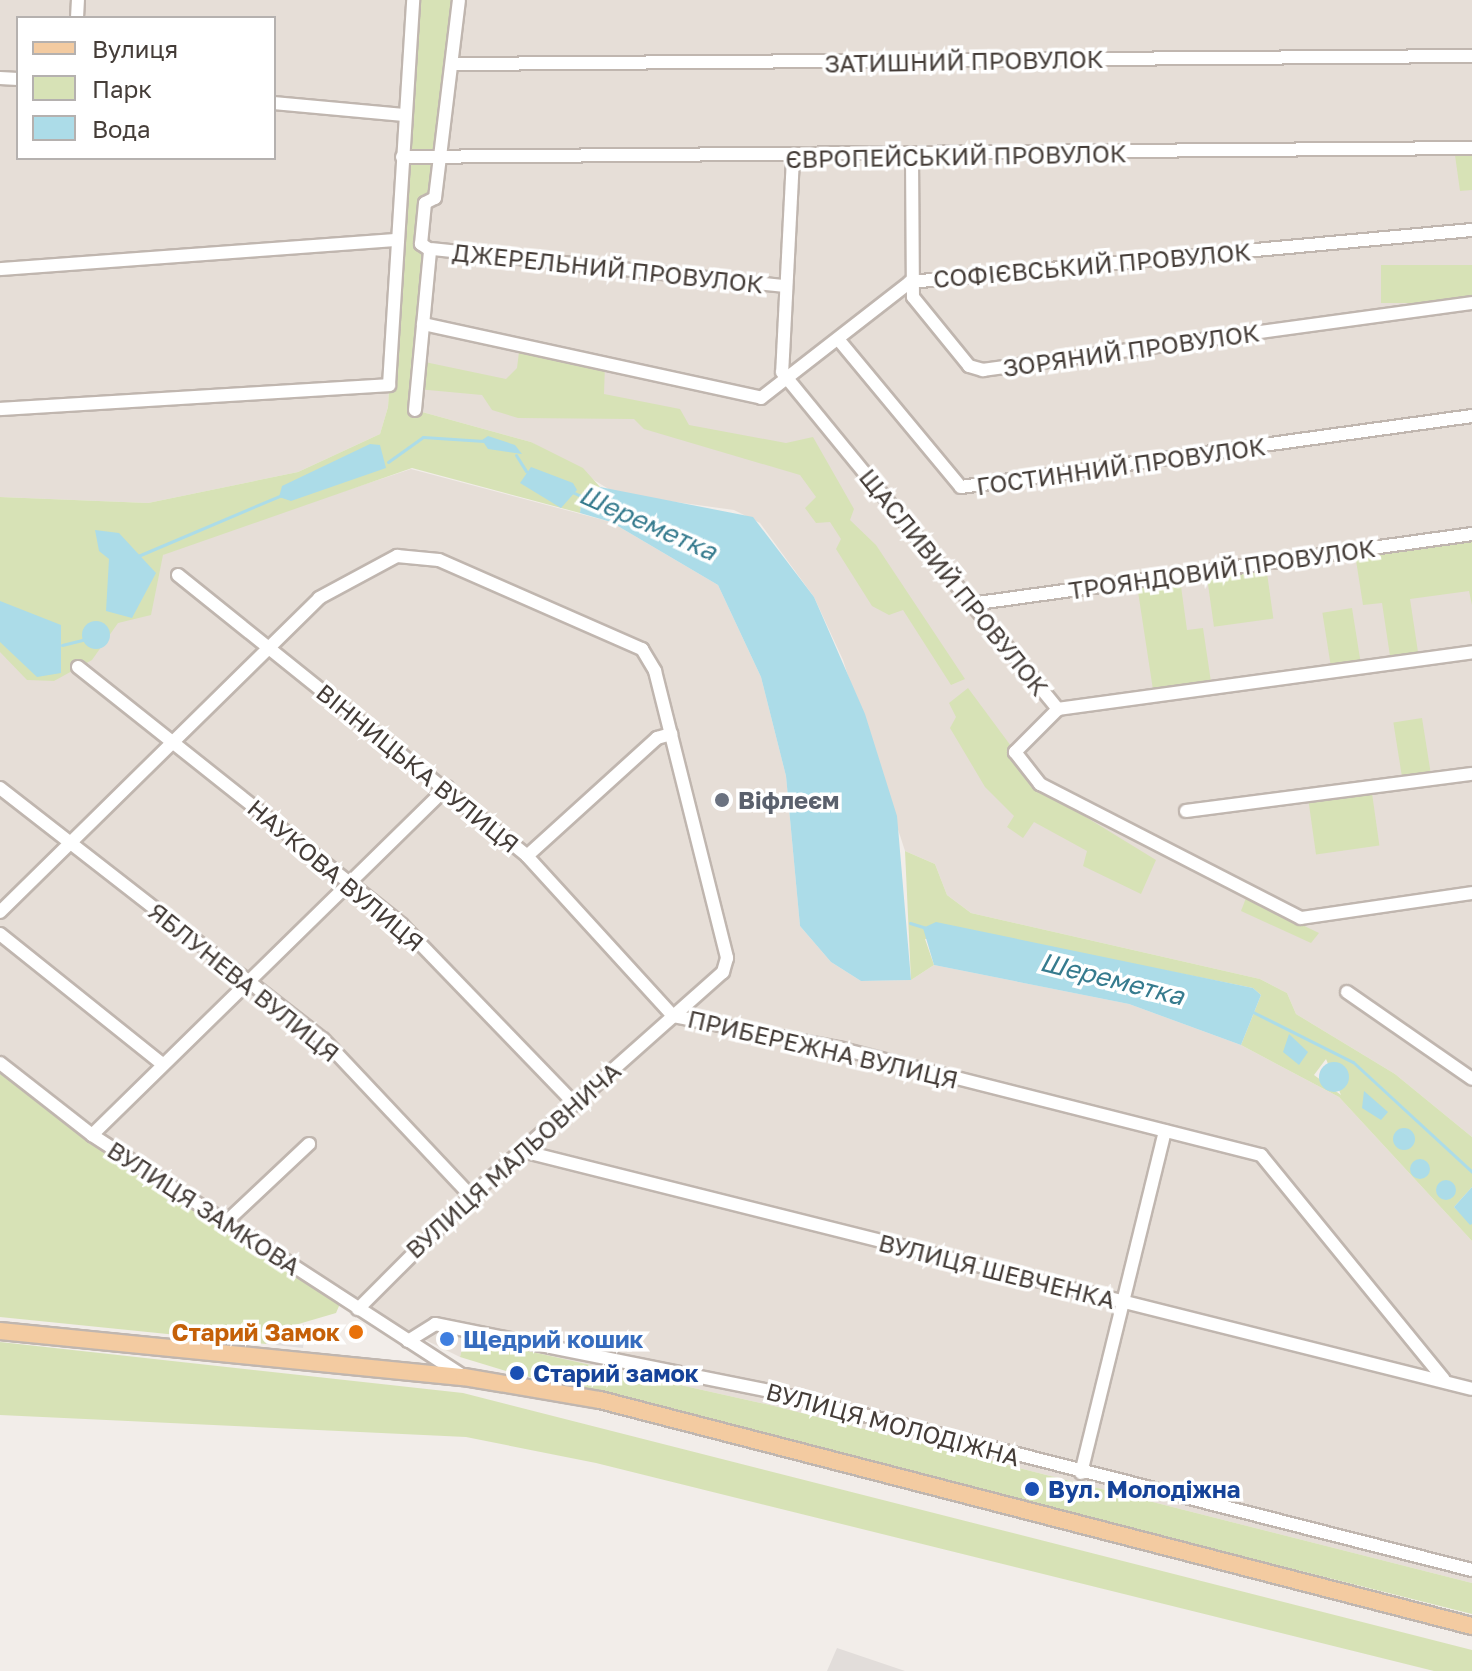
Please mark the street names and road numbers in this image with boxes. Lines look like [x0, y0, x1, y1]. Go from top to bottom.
street label: ЗАТИШНИЙ ПРОВУЛОК [824, 44, 1104, 78]
street label: ЄВРОПЕЙСЬКИЙ ПРОВУЛОК [785, 139, 1127, 173]
street label: ДЖЕРЕЛЬНИЙ ПРОВУЛОК [451, 237, 765, 299]
street label: СОФІЄВСЬКИЙ ПРОВУЛОК [932, 237, 1252, 293]
street label: ЗОРЯНИЙ ПРОВУЛОК [1001, 318, 1261, 382]
street label: ГОСТИННИЙ ПРОВУЛОК [975, 431, 1267, 501]
street label: ЩАСЛИВИЙ ПРОВУЛОК [854, 463, 1054, 701]
street label: ТРОЯНДОВИЙ ПРОВУЛОК [1067, 533, 1377, 605]
street label: ВІННИЦЬКА ВУЛИЦЯ [311, 678, 525, 858]
street label: НАУКОВА ВУЛИЦЯ [242, 793, 430, 957]
street label: ЯБЛУНЕВА ВУЛИЦЯ [143, 896, 345, 1068]
street label: ПРИБЕРЕЖНА ВУЛИЦЯ [685, 1004, 961, 1094]
street label: ВУЛИЦЯ МАЛЬОВНИЧА [400, 1056, 626, 1264]
street label: ВУЛИЦЯ ЗАМКОВА [102, 1135, 306, 1281]
street label: ВУЛИЦЯ ШЕВЧЕНКА [876, 1228, 1118, 1314]
street label: ВУЛИЦЯ МОЛОДІЖНА [763, 1376, 1023, 1472]

